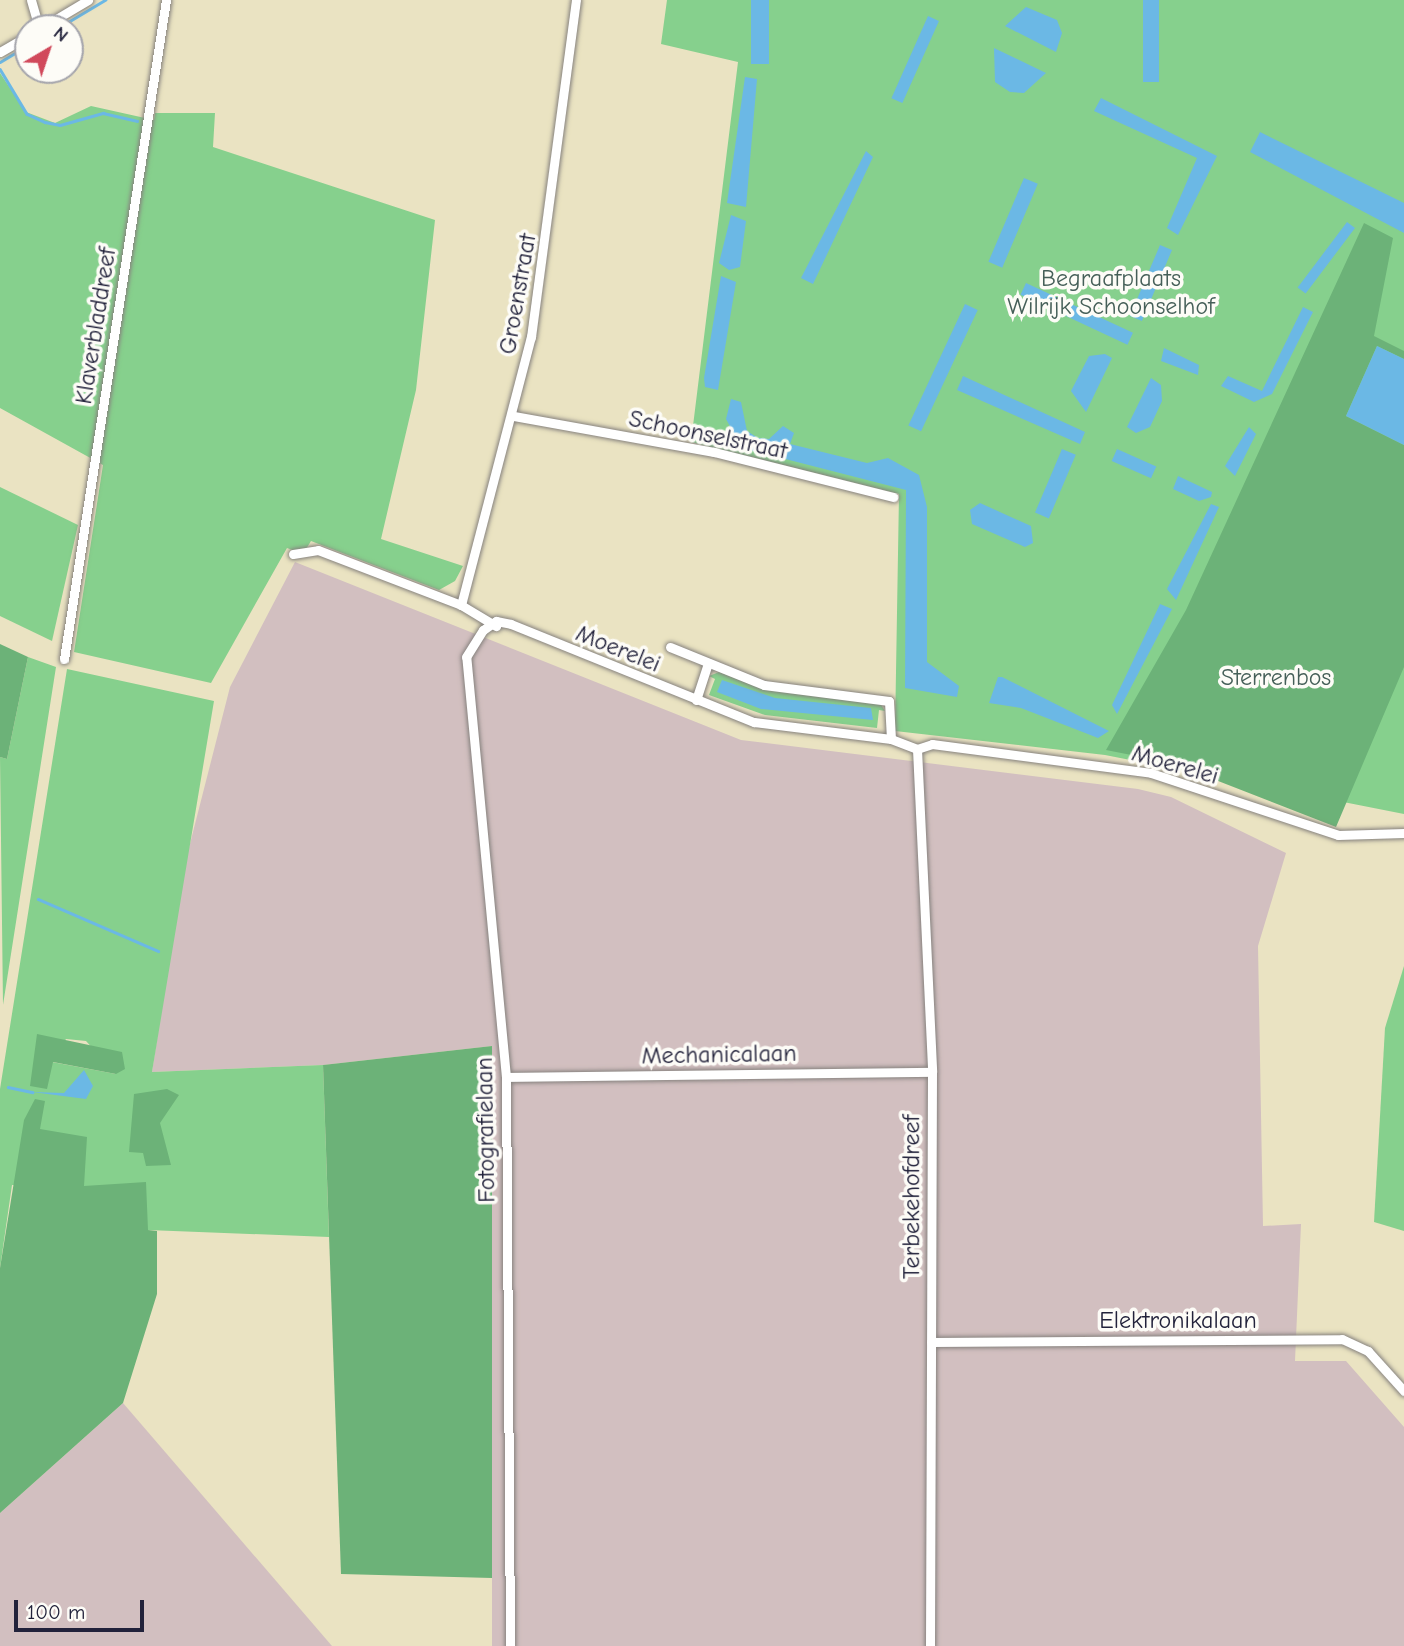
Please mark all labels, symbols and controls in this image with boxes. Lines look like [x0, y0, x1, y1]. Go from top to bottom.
north arrow [14, 14, 84, 84]
text: N [49, 22, 73, 47]
street label: Groenstraat [493, 232, 543, 356]
street label: Klaverbladdreef [69, 246, 123, 406]
park label: Begraafplaats Wilrijk Schoonselhof [1007, 265, 1215, 321]
street label: Schoonselstraat [626, 404, 790, 466]
street label: Moerelei [572, 619, 664, 679]
park label: Sterrenbos [1221, 664, 1331, 692]
street label: Moerelei [1128, 739, 1222, 791]
street label: Mechanicalaan [641, 1039, 797, 1071]
street label: Fotografielaan [470, 1057, 502, 1203]
street label: Terbekehofdreef [898, 1115, 926, 1279]
street label: Elektronikalaan [1099, 1307, 1257, 1335]
scale bar [18, 1586, 147, 1630]
text: 100 m [27, 1600, 85, 1624]

